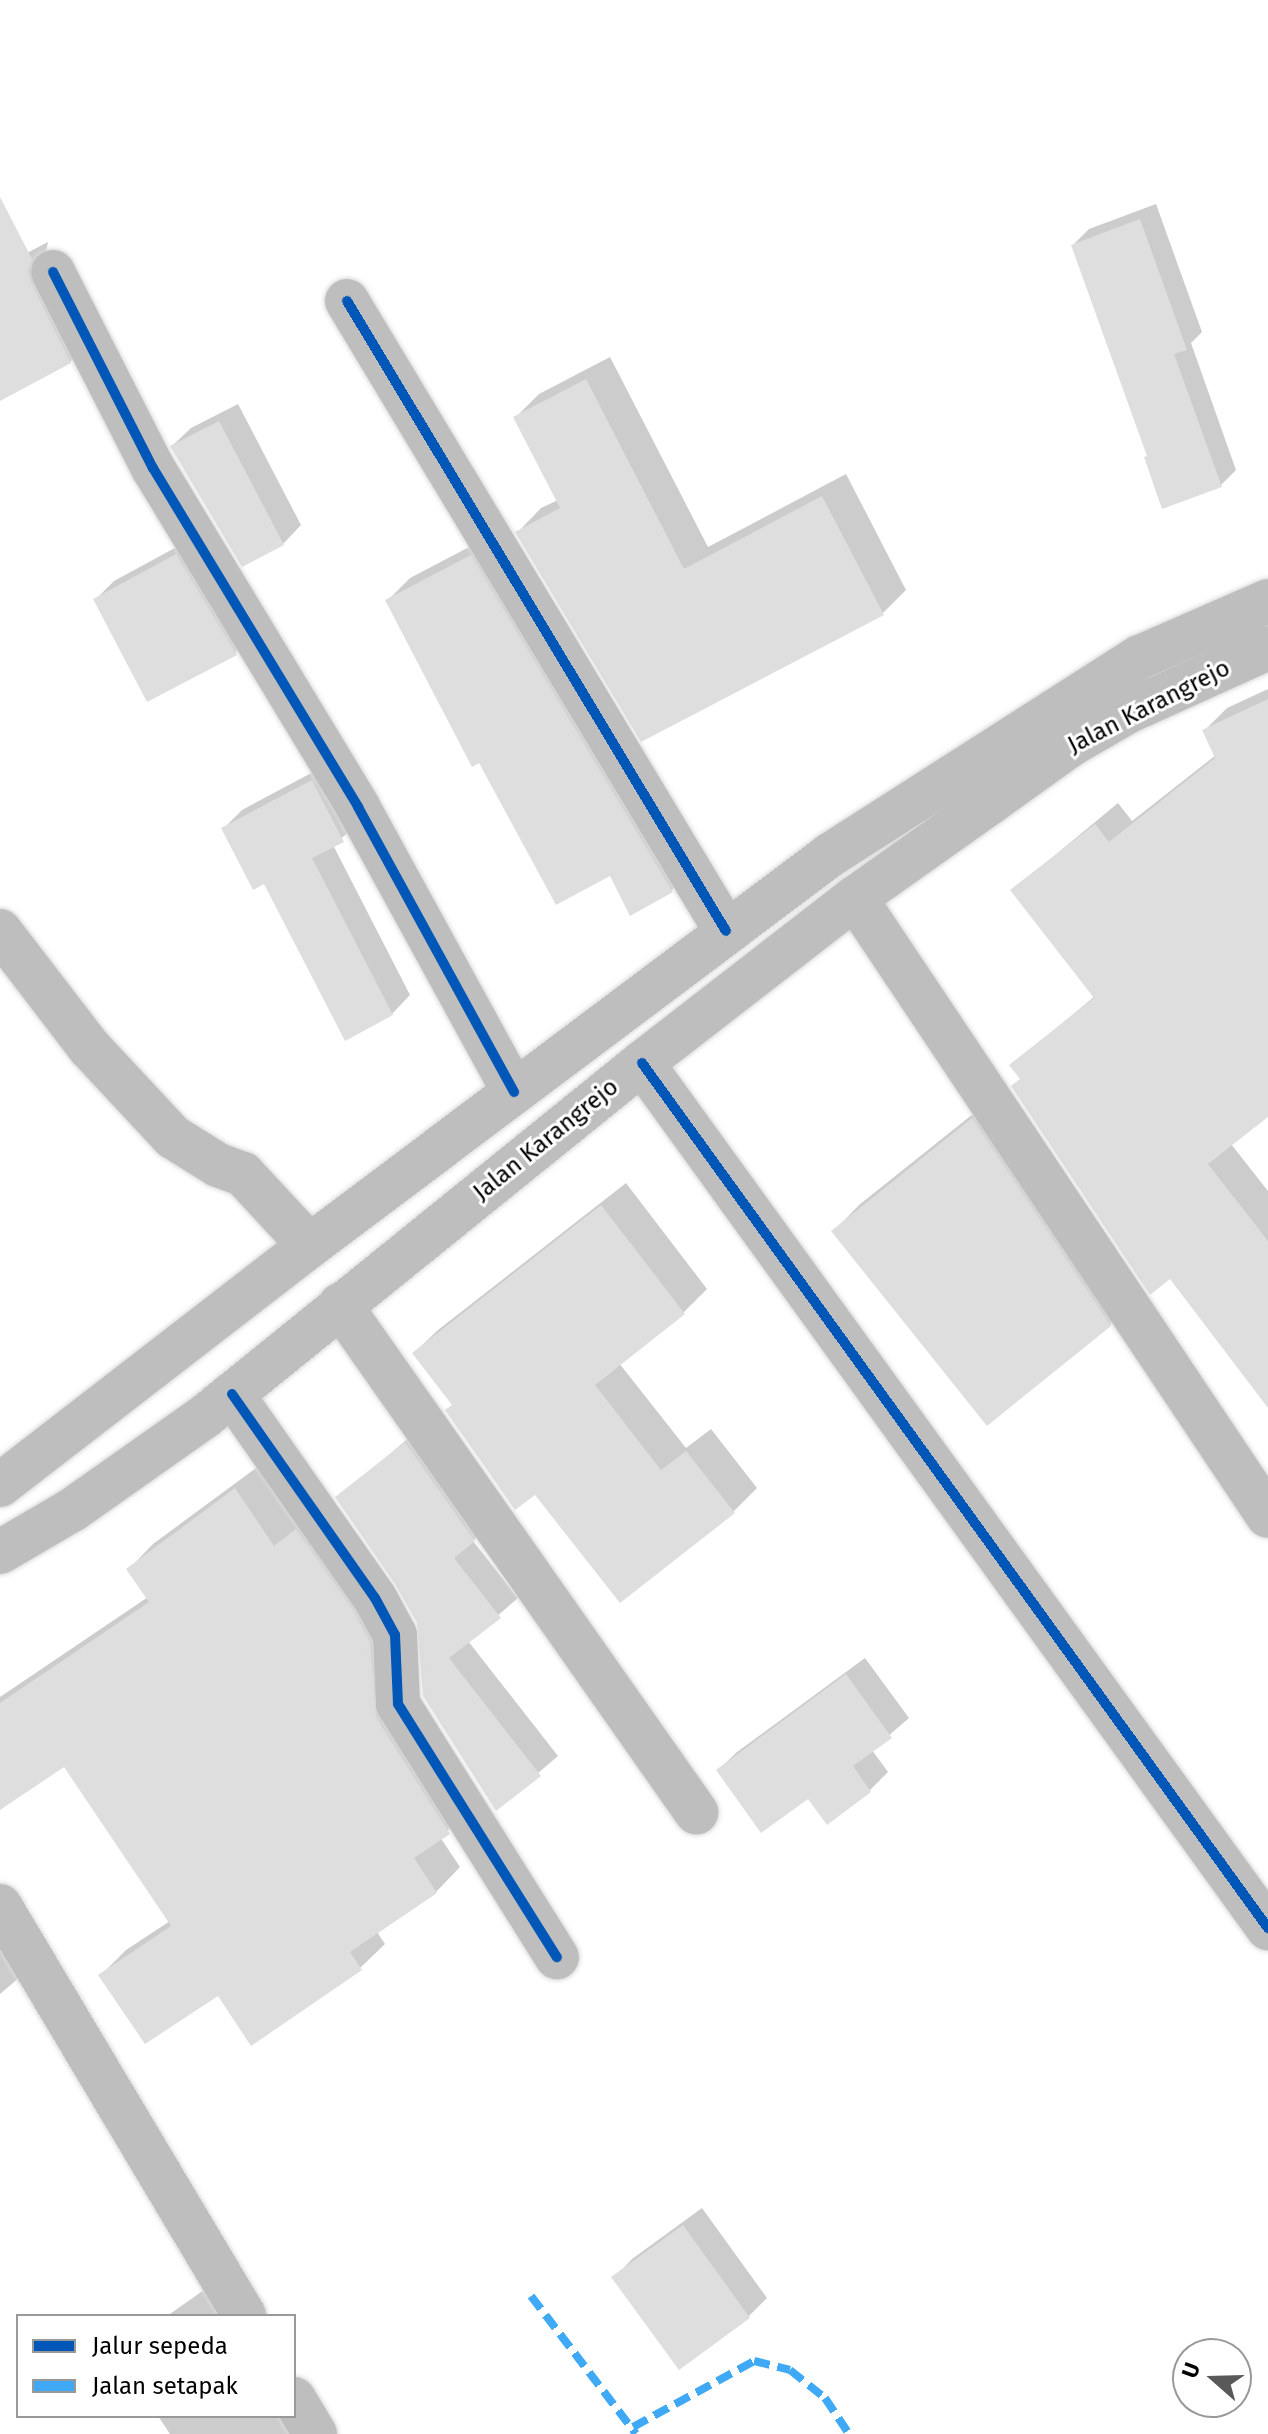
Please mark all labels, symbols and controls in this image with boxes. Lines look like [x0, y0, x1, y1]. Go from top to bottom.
street label: Jalan Karangrejo [1063, 654, 1235, 760]
street label: Jalan Karangrejo [468, 1073, 624, 1207]
legend [16, 2314, 296, 2418]
text: Jalur sepeda [92, 2332, 228, 2360]
north arrow [1172, 2338, 1252, 2418]
text: U [1176, 2359, 1206, 2382]
text: Jalan setapak [92, 2372, 238, 2400]

